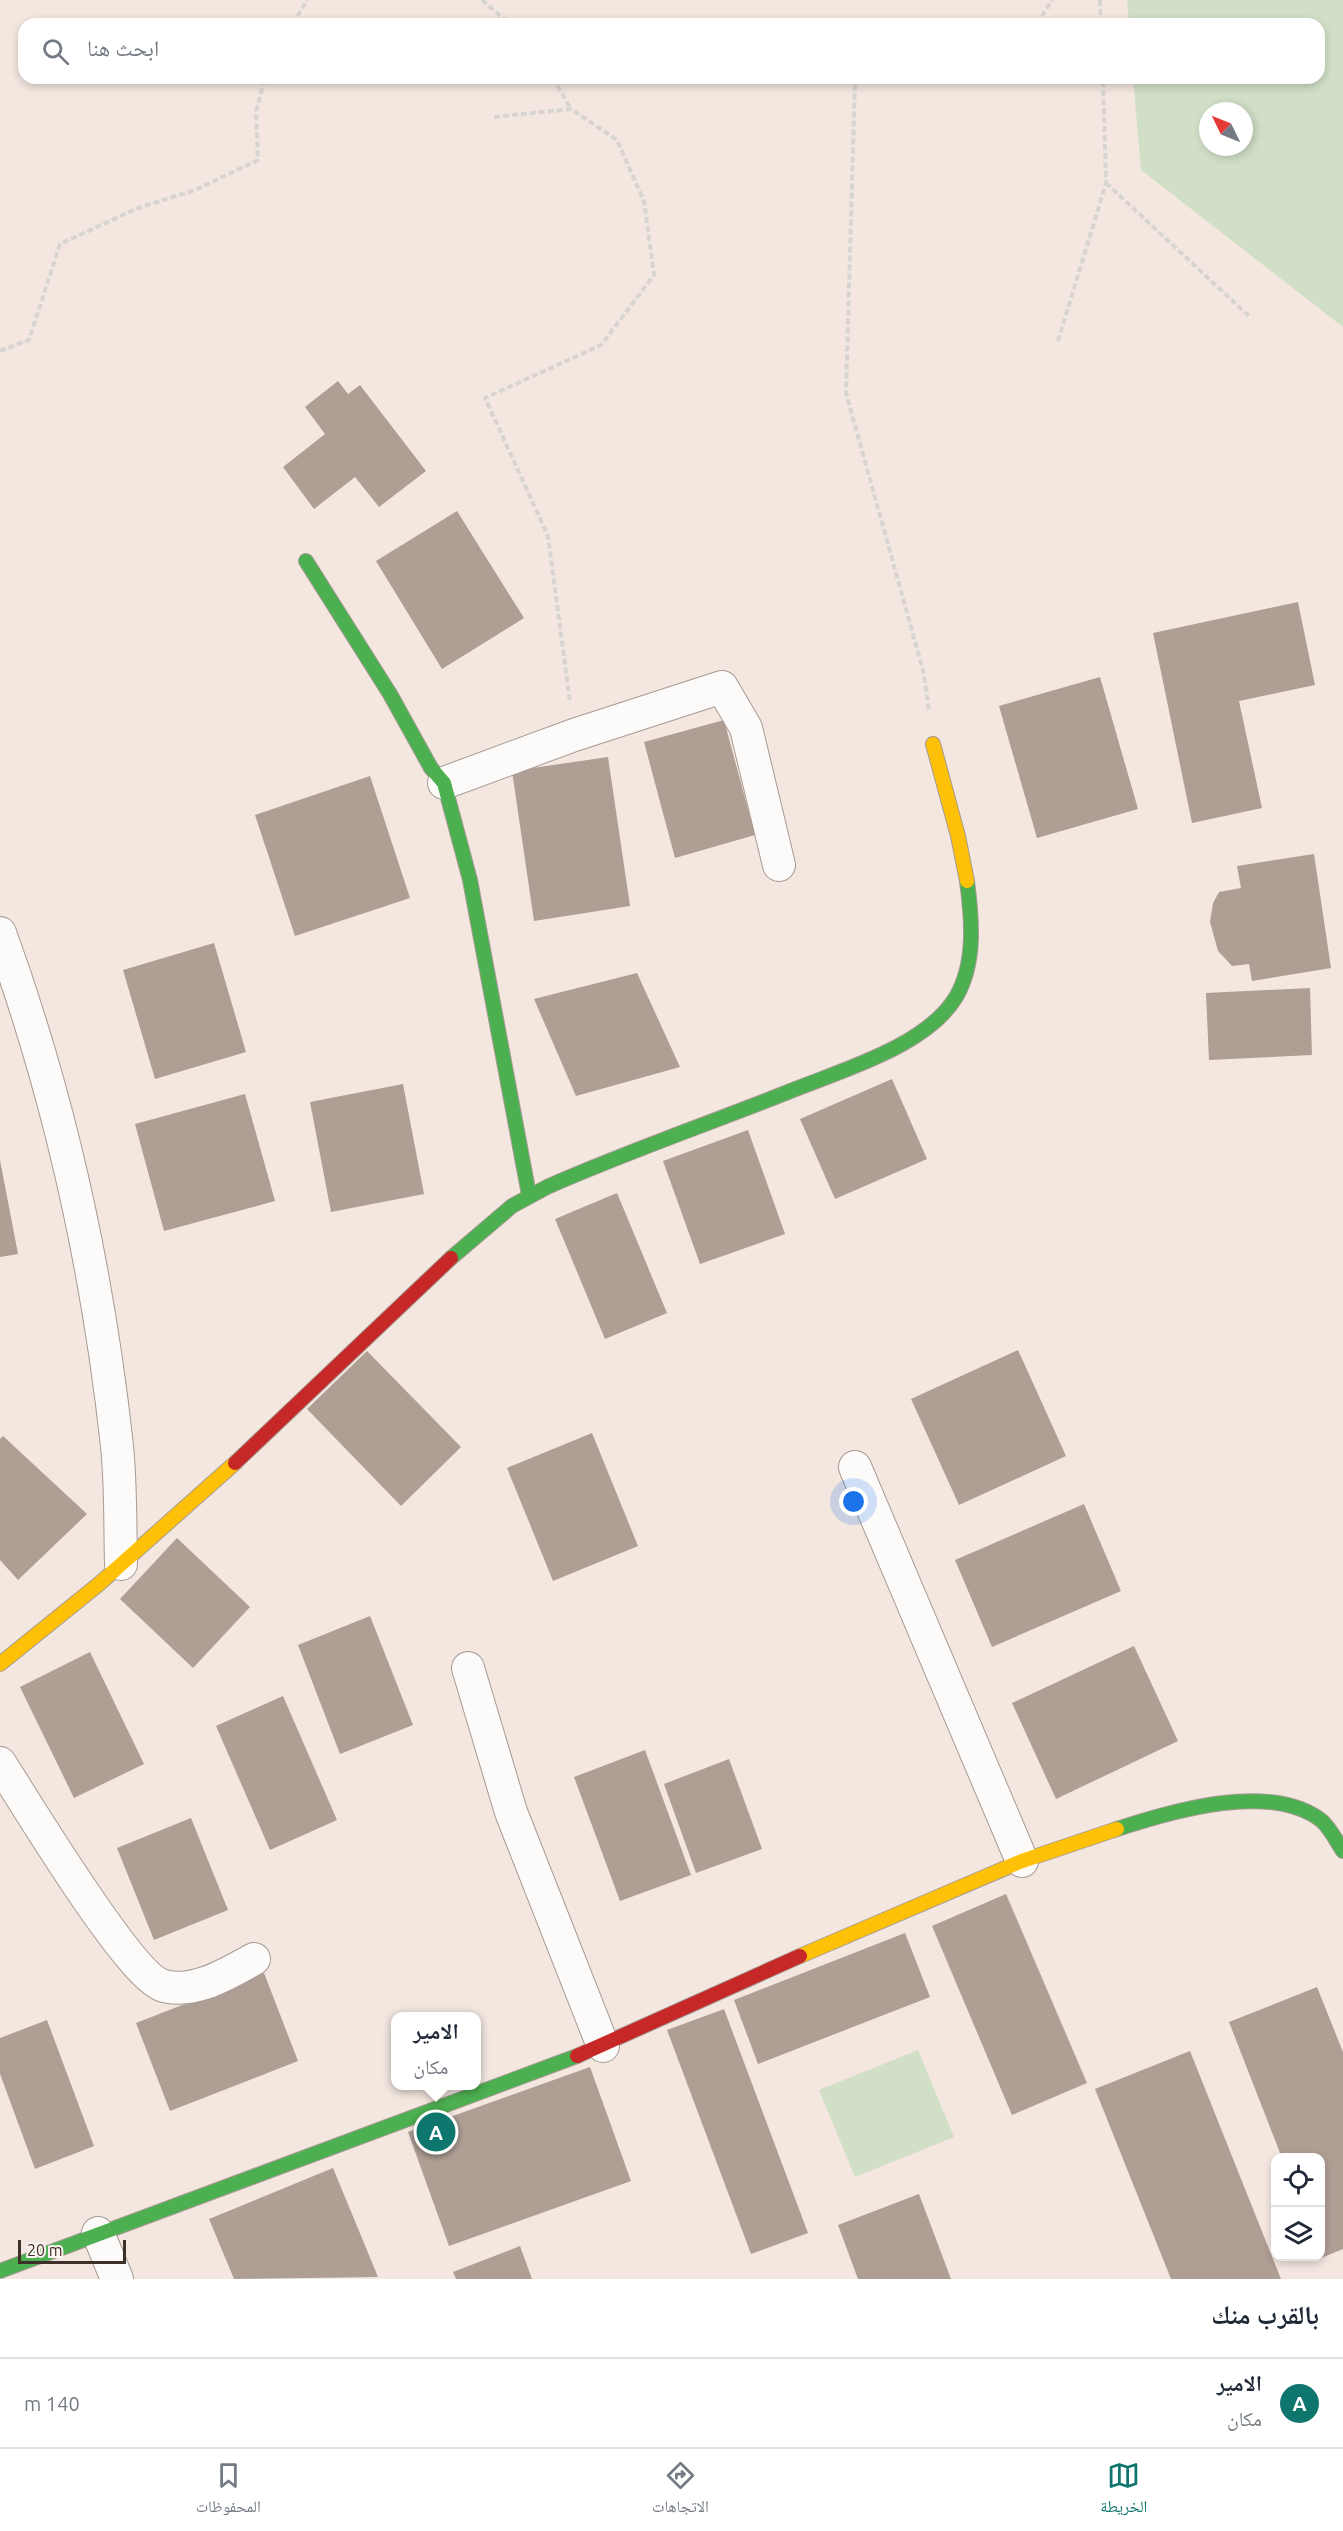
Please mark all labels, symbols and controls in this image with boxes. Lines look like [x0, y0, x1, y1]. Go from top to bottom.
search box [18, 18, 1325, 84]
icon: search [39, 35, 72, 68]
text: ابحث هنا [87, 35, 159, 60]
north arrow [1199, 102, 1253, 156]
your location [839, 1487, 868, 1516]
popup [391, 2012, 481, 2090]
text: الامير [413, 2018, 459, 2043]
text: مكان [413, 2055, 448, 2078]
pin: A [416, 2110, 456, 2154]
map controls [1271, 2153, 1325, 2261]
button: locate [1271, 2153, 1325, 2207]
button: layers [1271, 2207, 1325, 2261]
scale bar [18, 2237, 126, 2264]
text: 20 m [27, 2241, 63, 2259]
text: بالقرب منك [1211, 2300, 1319, 2329]
text: الامير [1217, 2370, 1262, 2395]
text: 140 m [24, 2392, 80, 2415]
text: A [1292, 2392, 1307, 2415]
text: مكان [1227, 2407, 1262, 2430]
tab: المحفوظات [196, 2459, 261, 2522]
tab: الاتجاهات [652, 2459, 709, 2522]
tab: الخريطة [1100, 2459, 1147, 2522]

